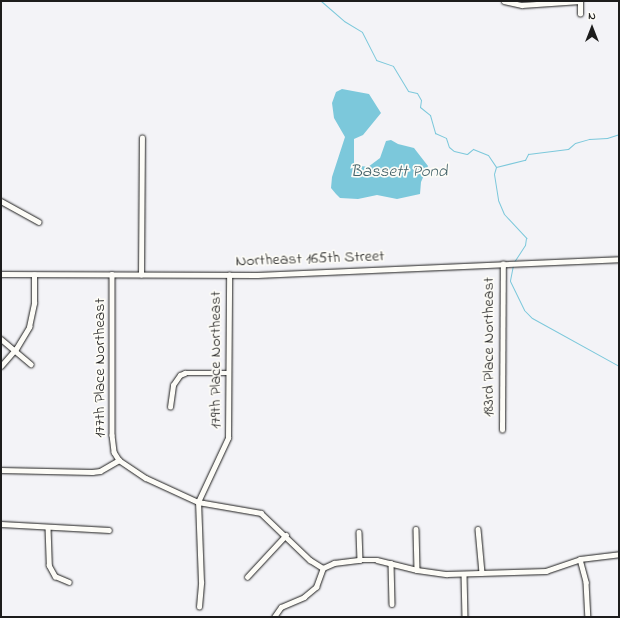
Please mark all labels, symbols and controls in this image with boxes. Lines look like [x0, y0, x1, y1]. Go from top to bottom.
north arrow [572, 8, 612, 48]
text: N [588, 8, 596, 24]
water label: Bassett Pond [351, 162, 447, 182]
street label: Northeast 165th Street [235, 247, 385, 271]
street label: 183rd Place Northeast [479, 277, 499, 417]
street label: 179th Place Northeast [206, 291, 226, 429]
street label: 177th Place Northeast [90, 298, 110, 438]

